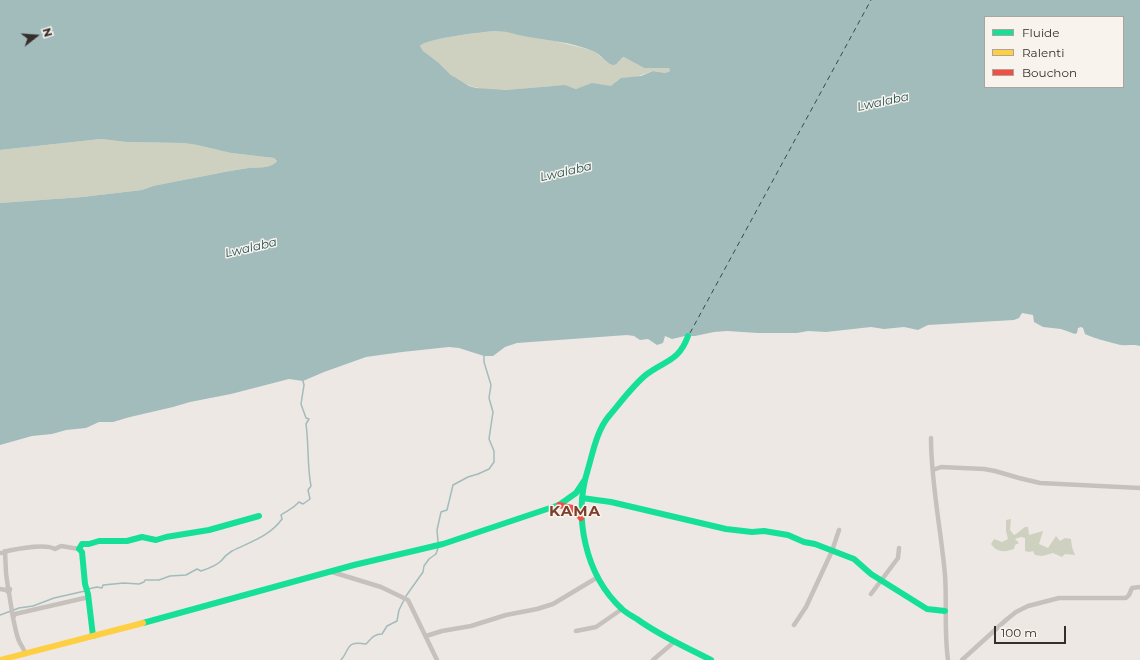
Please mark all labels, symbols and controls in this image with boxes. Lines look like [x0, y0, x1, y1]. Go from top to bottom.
north arrow [16, 16, 56, 56]
legend [984, 16, 1124, 88]
text: Fluide [1022, 25, 1060, 40]
text: N [39, 26, 55, 39]
text: Ralenti [1022, 45, 1064, 60]
text: Bouchon [1022, 65, 1077, 80]
water label: Lwalaba [856, 89, 910, 115]
water label: Lwalaba [539, 159, 593, 185]
water label: Lwalaba [224, 235, 278, 261]
district label: KAMA [549, 503, 601, 521]
scale bar [996, 618, 1068, 644]
text: 100 m [1001, 625, 1037, 640]

